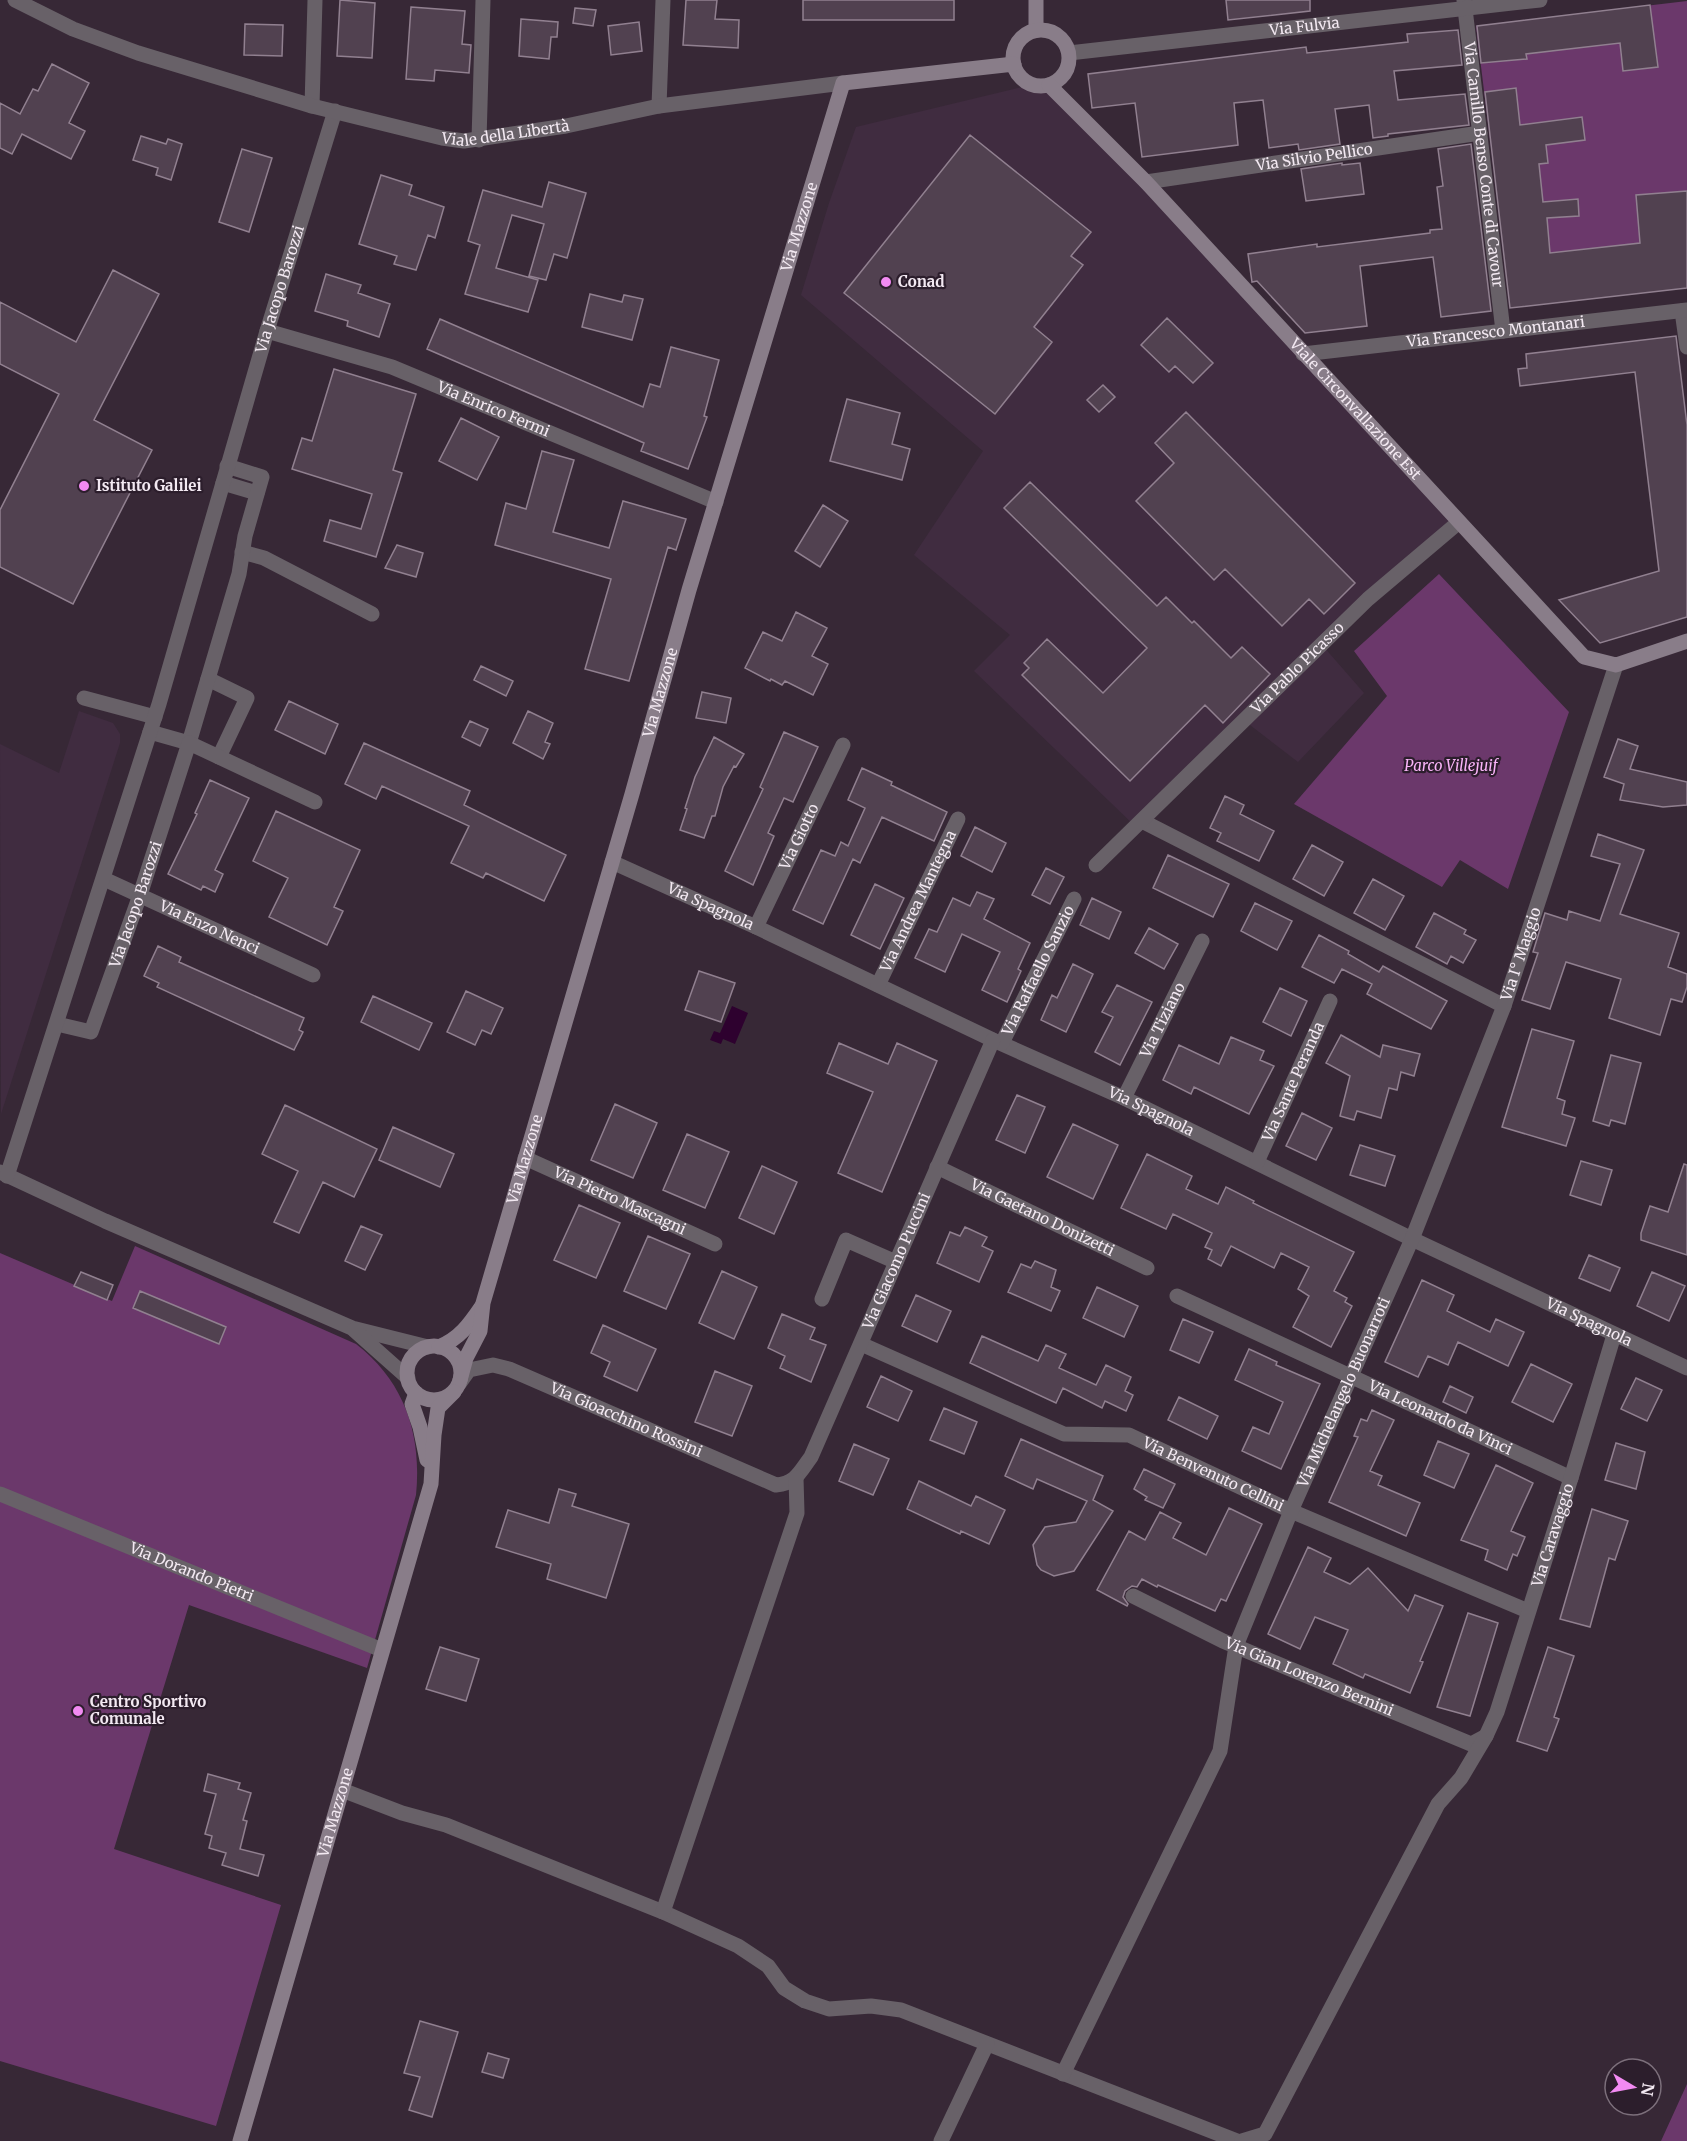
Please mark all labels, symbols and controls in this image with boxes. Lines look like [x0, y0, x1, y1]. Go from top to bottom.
street label: Via Fulvia [1267, 13, 1341, 39]
street label: Via Camillo Benso Conte di Cavour [1460, 40, 1508, 289]
street label: Viale della Libertà [440, 116, 570, 150]
street label: Via Silvio Pellico [1254, 139, 1374, 175]
street label: Via Mazzone [776, 180, 821, 275]
street label: Via Jacopo Barozzi [251, 223, 308, 356]
place label: Conad [898, 272, 944, 291]
marker: Conad [879, 275, 893, 289]
street label: Via Francesco Montanari [1405, 312, 1586, 351]
street label: Viale Circonvallazione Est [1285, 333, 1426, 483]
street label: Via Enrico Fermi [434, 377, 553, 441]
place label: Istituto Galilei [96, 476, 202, 495]
marker: Istituto Galilei [77, 479, 91, 493]
street label: Via Pablo Picasso [1246, 618, 1348, 718]
street label: Via Mazzone [638, 645, 681, 740]
park label: Parco Villejuif [1404, 756, 1500, 775]
street label: Via Giotto [774, 800, 823, 874]
street label: Via Andrea Mantegna [875, 827, 960, 976]
street label: Via Jacopo Barozzi [104, 839, 166, 971]
street label: Via Spagnola [663, 878, 757, 934]
street label: Via Enzo Nenci [156, 895, 263, 958]
street label: Via Raffaello Sanzio [997, 902, 1078, 1039]
street label: Via I° Maggio [1496, 904, 1545, 1004]
street label: Via Tiziano [1135, 979, 1189, 1061]
street label: Via Sante Peranda [1257, 1019, 1328, 1145]
street label: Via Spagnola [1104, 1082, 1197, 1140]
street label: Via Mazzone [502, 1112, 547, 1207]
street label: Via Pietro Mascagni [550, 1162, 689, 1239]
street label: Via Gaetano Donizetti [967, 1174, 1118, 1260]
street label: Via Giacomo Puccini [858, 1190, 934, 1333]
street label: Via Spagnola [1542, 1293, 1635, 1350]
street label: Via Michelangelo Buonarroti [1292, 1294, 1394, 1491]
street label: Via Leonardo da Vinci [1365, 1375, 1516, 1459]
street label: Via Gioacchino Rossini [546, 1378, 706, 1461]
street label: Via Benvenuto Cellini [1139, 1432, 1287, 1515]
street label: Via Caravaggio [1527, 1481, 1578, 1590]
street label: Via Dorando Pietri [126, 1538, 257, 1606]
street label: Via Gian Lorenzo Bernini [1221, 1632, 1397, 1720]
place label: Centro Sportivo Comunale [90, 1692, 206, 1728]
marker: Centro Sportivo Comunale [71, 1704, 85, 1718]
street label: Via Mazzone [313, 1765, 357, 1860]
north arrow [1603, 2057, 1663, 2117]
text: N [1637, 2082, 1659, 2098]

